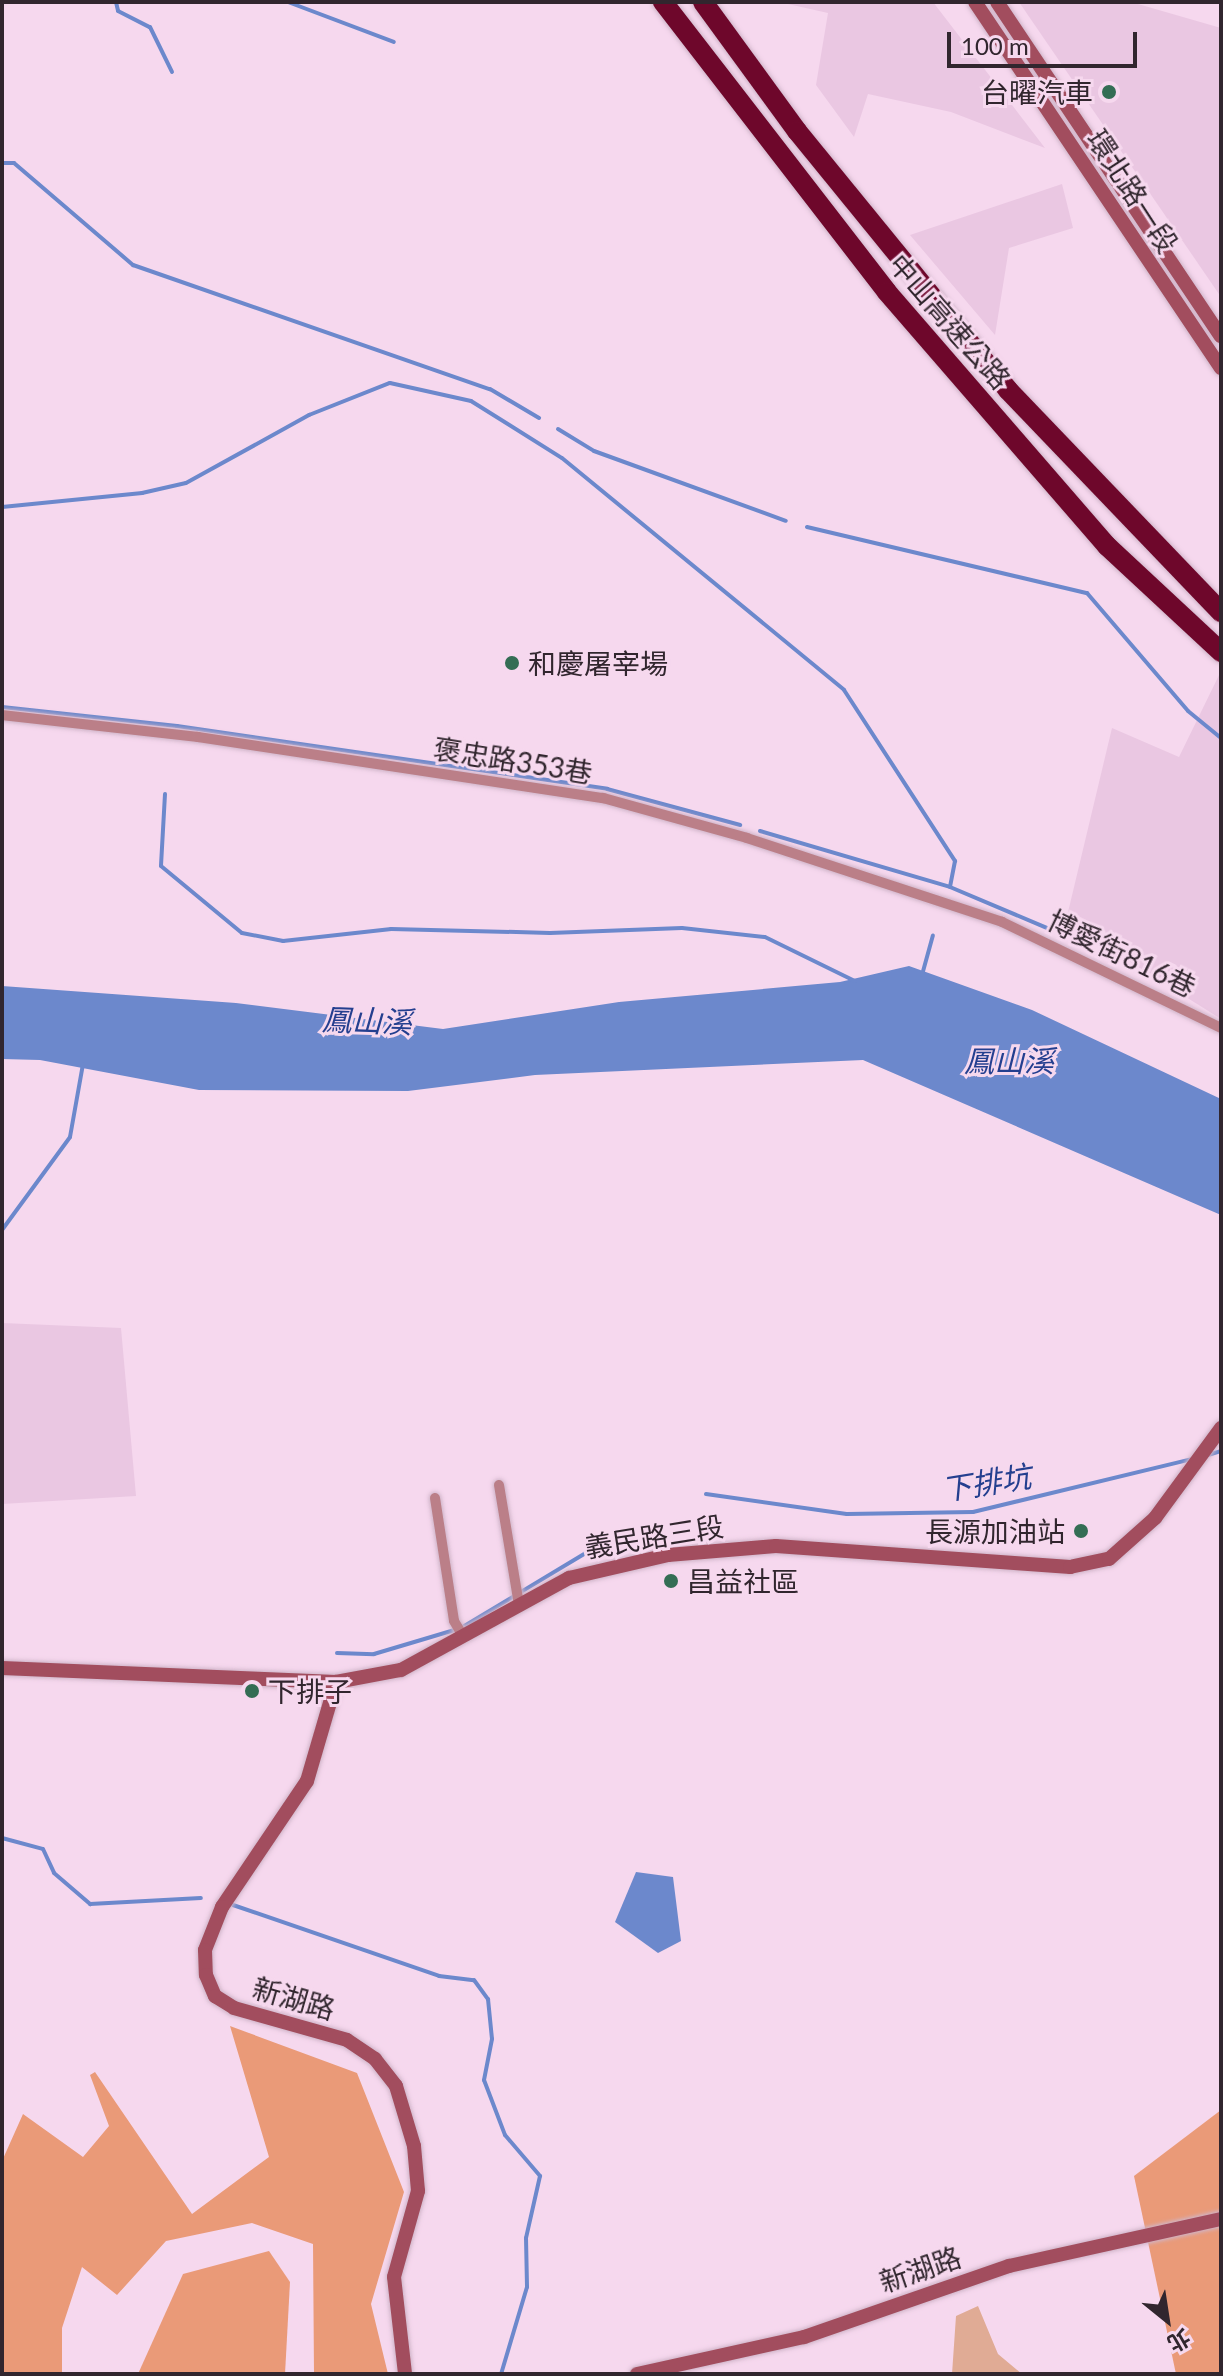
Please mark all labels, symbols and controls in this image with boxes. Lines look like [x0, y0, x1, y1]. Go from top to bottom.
scale bar [951, 16, 1141, 66]
text: 100 m [961, 31, 1029, 60]
place label: 台曜汽車 [981, 75, 1093, 109]
marker: 台曜汽車 [1100, 83, 1118, 101]
street label: 環北路一段 [1081, 123, 1185, 259]
street label: 中山高速公路 [882, 247, 1018, 395]
place label: 和慶屠宰場 [528, 646, 668, 680]
marker: 和慶屠宰場 [503, 654, 521, 672]
street label: 褒忠路353巷 [431, 731, 595, 789]
street label: 博愛街816巷 [1042, 903, 1202, 1003]
water label: 鳳山溪 [321, 1000, 413, 1040]
water label: 鳳山溪 [964, 1042, 1054, 1078]
water label: 下排坑 [939, 1457, 1033, 1507]
street label: 義民路三段 [582, 1508, 726, 1564]
place label: 長源加油站 [925, 1514, 1065, 1548]
marker: 長源加油站 [1072, 1522, 1090, 1540]
place label: 昌益社區 [687, 1564, 799, 1598]
marker: 昌益社區 [662, 1572, 680, 1590]
place label: 下排子 [268, 1674, 352, 1708]
marker: 下排子 [243, 1682, 261, 1700]
street label: 新湖路 [249, 1970, 339, 2026]
street label: 新湖路 [875, 2239, 965, 2299]
north arrow [1127, 2280, 1207, 2360]
text: 北 [1163, 2324, 1196, 2358]

